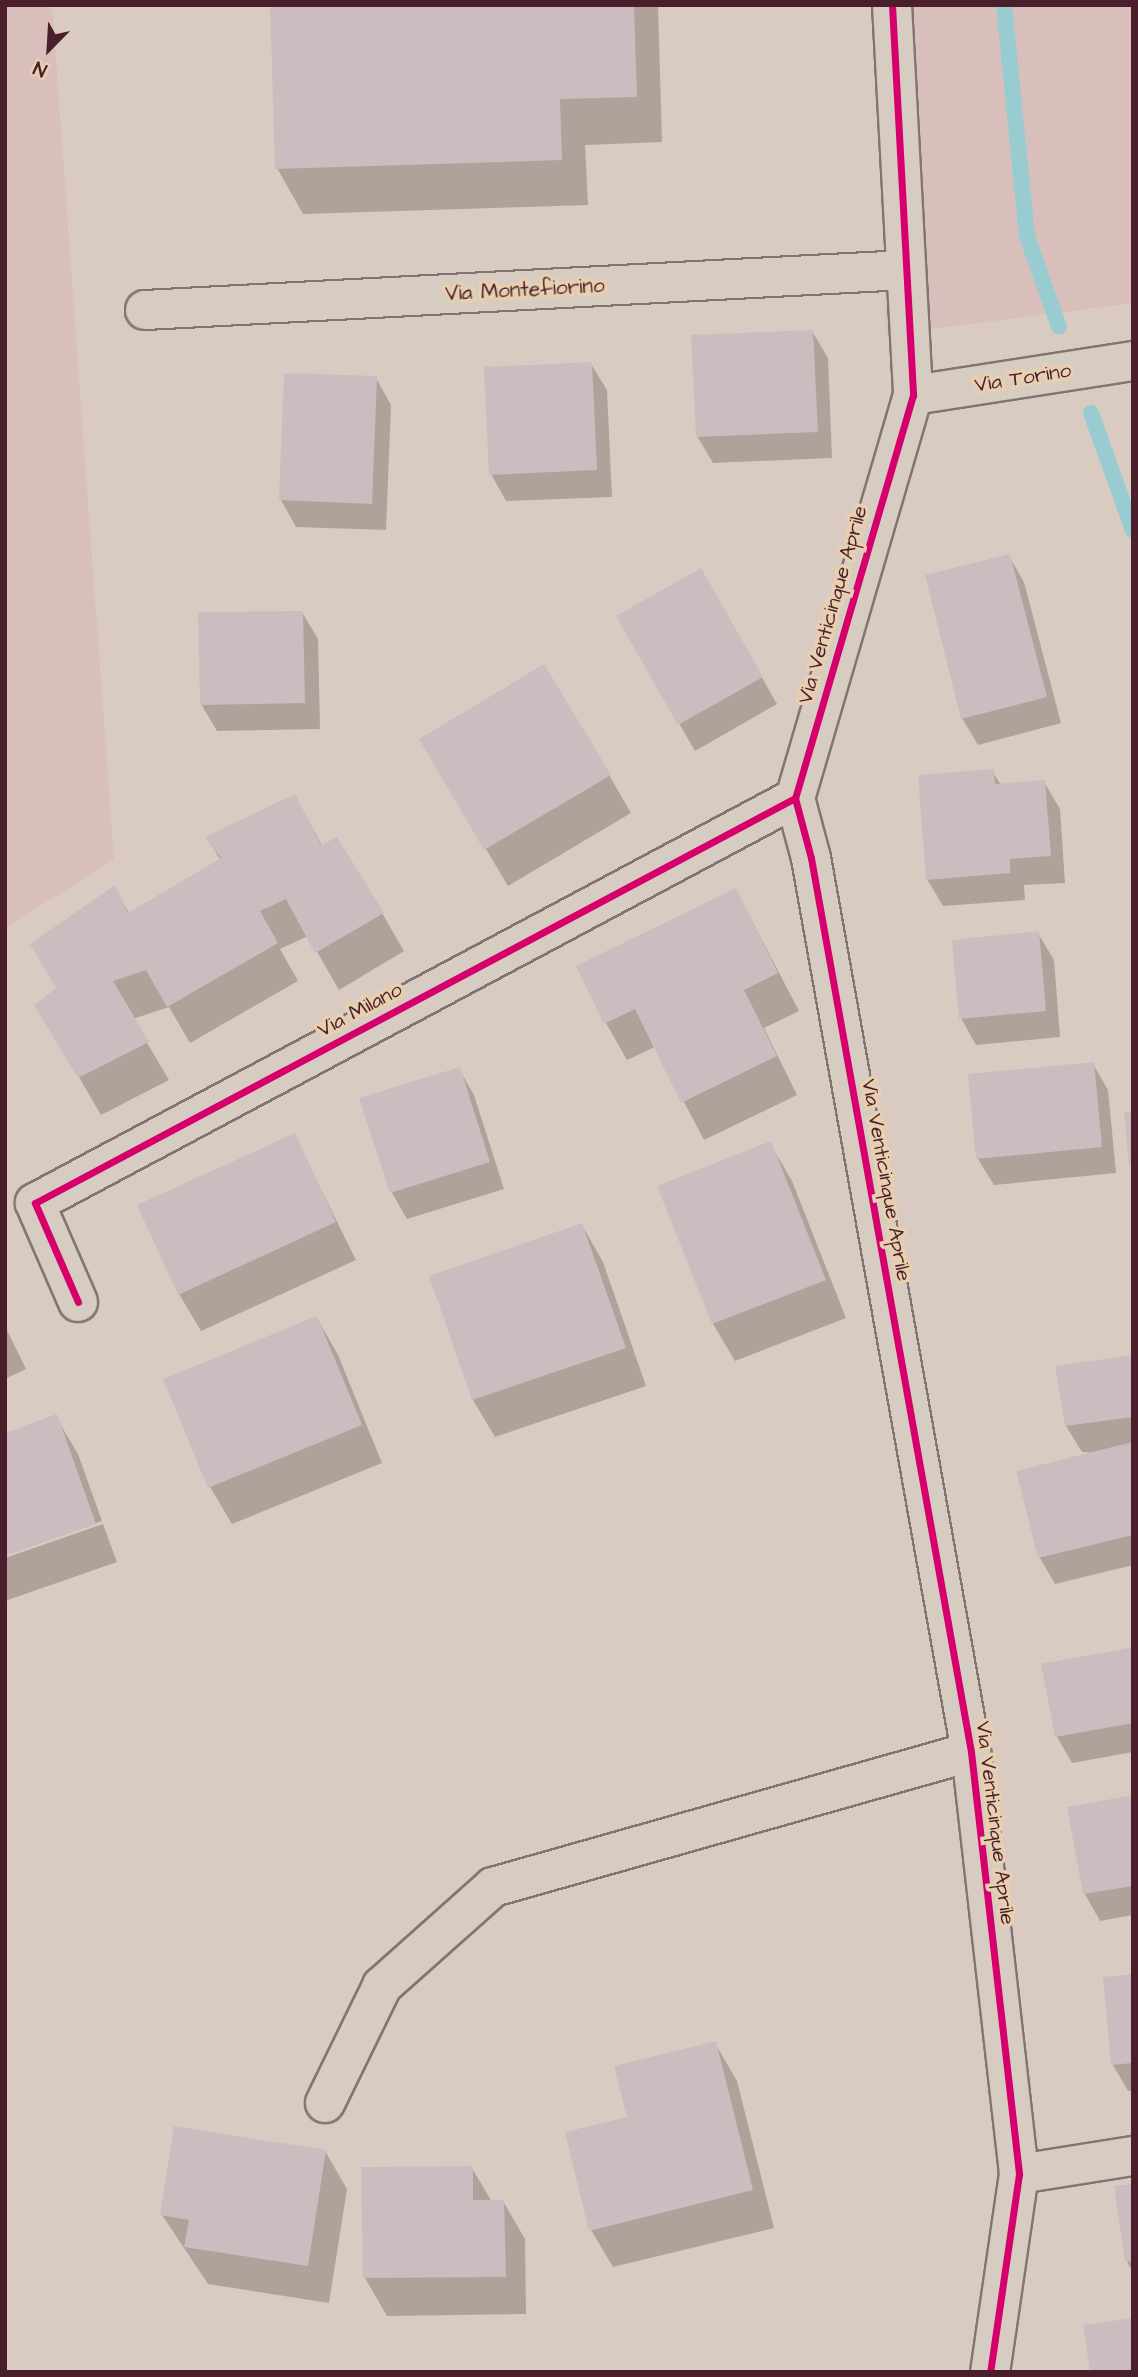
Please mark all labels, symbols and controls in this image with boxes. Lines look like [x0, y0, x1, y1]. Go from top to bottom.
north arrow [14, 14, 84, 84]
text: N [29, 54, 51, 83]
street label: Via Montefiorino [445, 273, 605, 307]
street label: Via Torino [973, 358, 1073, 398]
street label: Via Venticinque Aprile [793, 503, 873, 707]
street label: Via Milano [313, 977, 407, 1043]
street label: Via Venticinque Aprile [856, 1077, 916, 1283]
street label: Via Venticinque Aprile [970, 1720, 1020, 1926]

